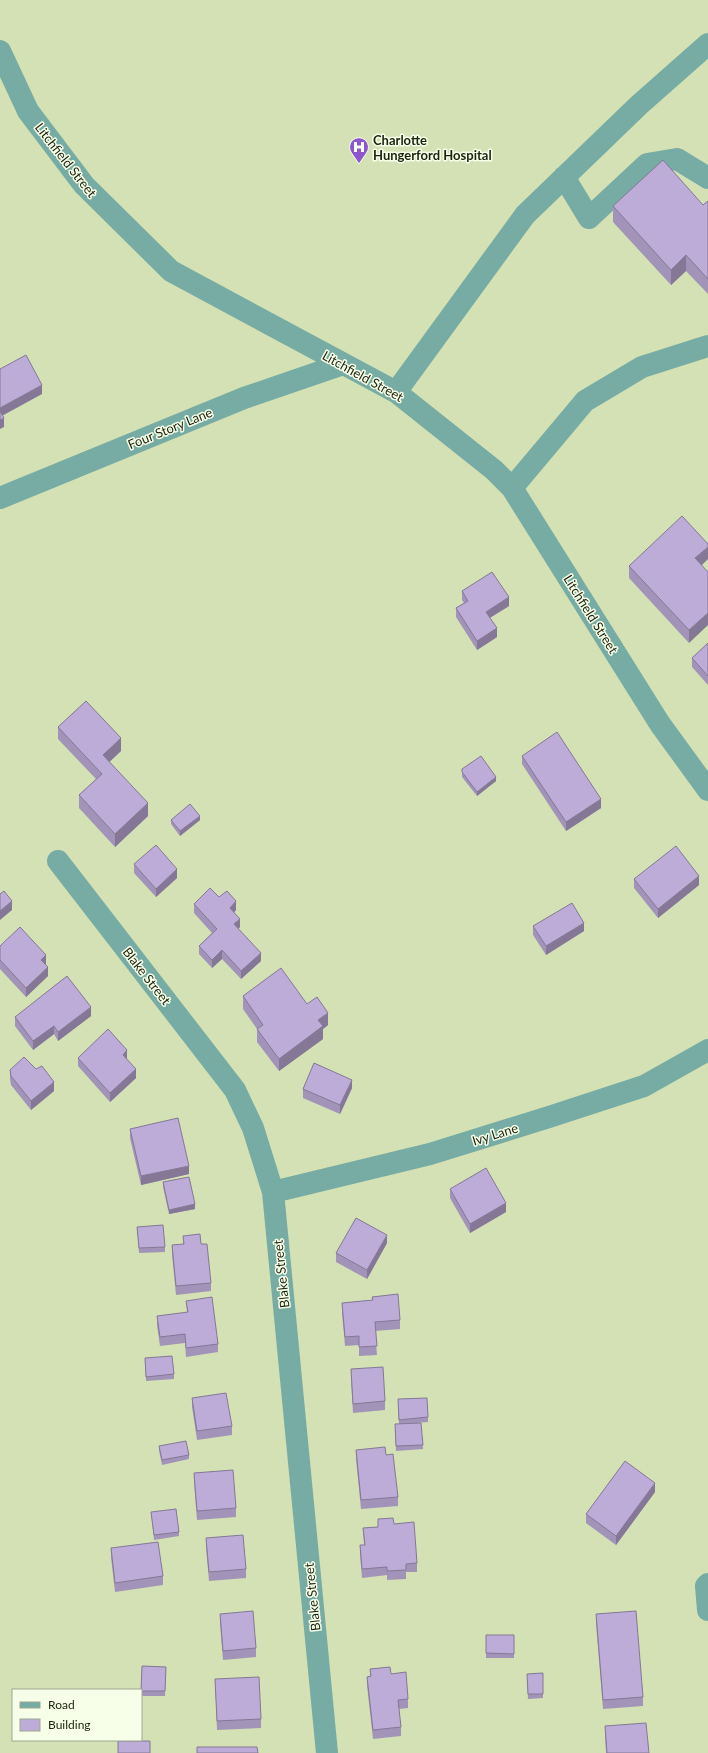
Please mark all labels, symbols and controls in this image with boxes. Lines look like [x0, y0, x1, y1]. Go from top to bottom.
street label: Litchfield Street [32, 120, 100, 201]
place label: Charlotte Hungerford Hospital [373, 132, 492, 163]
hospital icon: Charlotte Hungerford Hospital [348, 136, 370, 164]
street label: Litchfield Street [320, 347, 407, 405]
street label: Four Story Lane [125, 404, 215, 452]
street label: Litchfield Street [560, 572, 622, 657]
street label: Blake Street [120, 944, 175, 1008]
street label: Ivy Lane [470, 1119, 520, 1149]
street label: Blake Street [269, 1239, 293, 1309]
street label: Blake Street [300, 1562, 324, 1632]
legend [12, 1689, 142, 1741]
text: Road [48, 1697, 75, 1712]
text: Building [48, 1717, 91, 1732]

